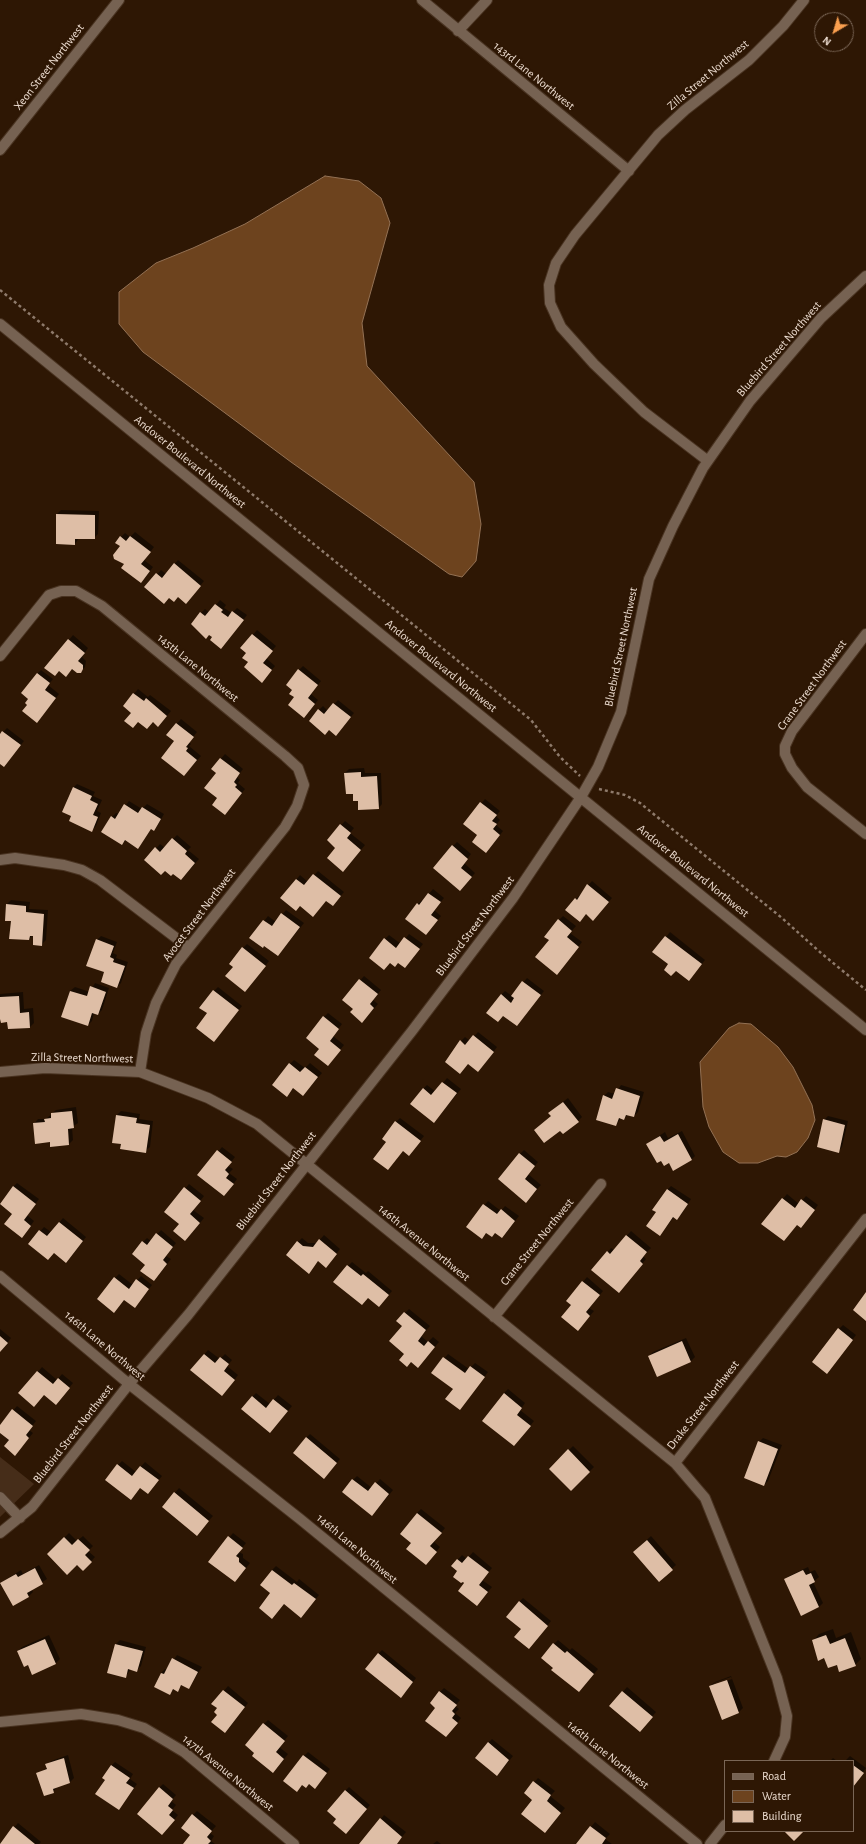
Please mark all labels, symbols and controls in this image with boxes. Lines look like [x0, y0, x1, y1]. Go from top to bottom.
north arrow [814, 12, 854, 52]
street label: Xeon Street Northwest [11, 21, 87, 113]
text: N [821, 34, 833, 48]
street label: Zilla Street Northwest [664, 37, 752, 113]
street label: 143rd Lane Northwest [491, 39, 577, 113]
street label: Bluebird Street Northwest [734, 298, 824, 400]
street label: Andover Boulevard Northwest [131, 412, 249, 512]
street label: Bluebird Street Northwest [601, 586, 641, 708]
street label: Andover Boulevard Northwest [382, 616, 500, 716]
street label: 145th Lane Northwest [155, 631, 241, 705]
street label: Crane Street Northwest [774, 637, 850, 733]
street label: Andover Boulevard Northwest [634, 821, 752, 921]
street label: Avocet Street Northwest [159, 866, 239, 964]
street label: Bluebird Street Northwest [433, 873, 517, 979]
street label: Zilla Street Northwest [31, 1050, 133, 1066]
street label: Bluebird Street Northwest [233, 1129, 319, 1233]
street label: Crane Street Northwest [497, 1195, 577, 1289]
street label: 146th Avenue Northwest [375, 1202, 473, 1284]
street label: 146th Lane Northwest [62, 1308, 148, 1384]
street label: Drake Street Northwest [664, 1358, 742, 1452]
street label: Bluebird Street Northwest [30, 1382, 116, 1486]
street label: 146th Lane Northwest [314, 1511, 400, 1587]
street label: 146th Lane Northwest [564, 1718, 652, 1792]
street label: 147th Avenue Northwest [180, 1732, 276, 1814]
legend [724, 1760, 854, 1832]
text: Road [762, 1770, 786, 1782]
text: Water [762, 1790, 791, 1802]
text: Building [762, 1810, 802, 1822]

